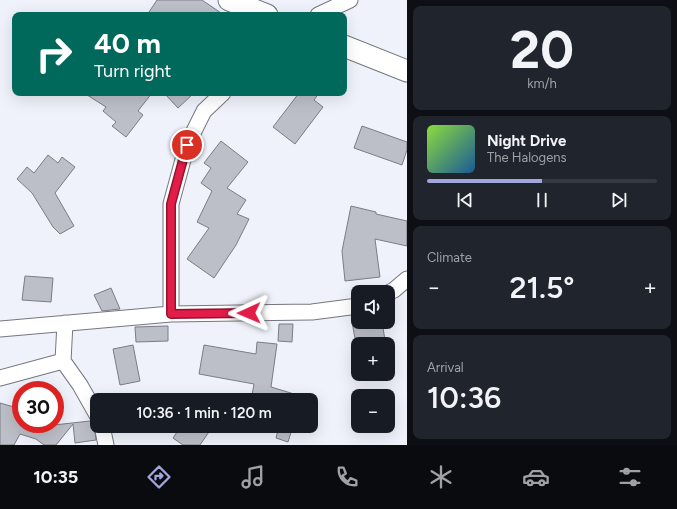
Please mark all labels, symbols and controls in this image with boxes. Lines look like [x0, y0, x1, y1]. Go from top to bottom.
text: 20 [510, 19, 574, 81]
text: 40 m [94, 26, 161, 60]
icon: right [28, 28, 80, 80]
text: Turn right [94, 60, 171, 82]
text: km/h [527, 76, 557, 91]
pin [170, 128, 204, 162]
text: Night Drive [487, 132, 566, 150]
icon: arrive [176, 134, 198, 156]
text: The Halogens [487, 150, 567, 165]
icon: previous [454, 189, 476, 211]
icon: pause [531, 189, 553, 211]
icon: next [608, 189, 630, 211]
text: Climate [427, 250, 472, 265]
text: 21.5° [509, 269, 575, 306]
text: − [427, 274, 441, 301]
text: + [643, 274, 657, 301]
map controls [351, 285, 395, 433]
button: sound [351, 285, 395, 329]
position arrow [228, 292, 270, 334]
button: + [351, 337, 395, 381]
text: Arrival [427, 360, 464, 375]
text: 10:36 [427, 379, 501, 416]
speed limit sign: 30 [12, 381, 64, 433]
button: − [351, 389, 395, 433]
text: 10:36 · 1 min · 120 m [136, 404, 272, 422]
icon: directions [145, 463, 173, 491]
icon: music [239, 463, 267, 491]
icon: phone [333, 463, 361, 491]
icon: climate [427, 463, 455, 491]
icon: car [522, 463, 550, 491]
icon: filters [616, 463, 644, 491]
text: 10:35 [33, 466, 78, 488]

